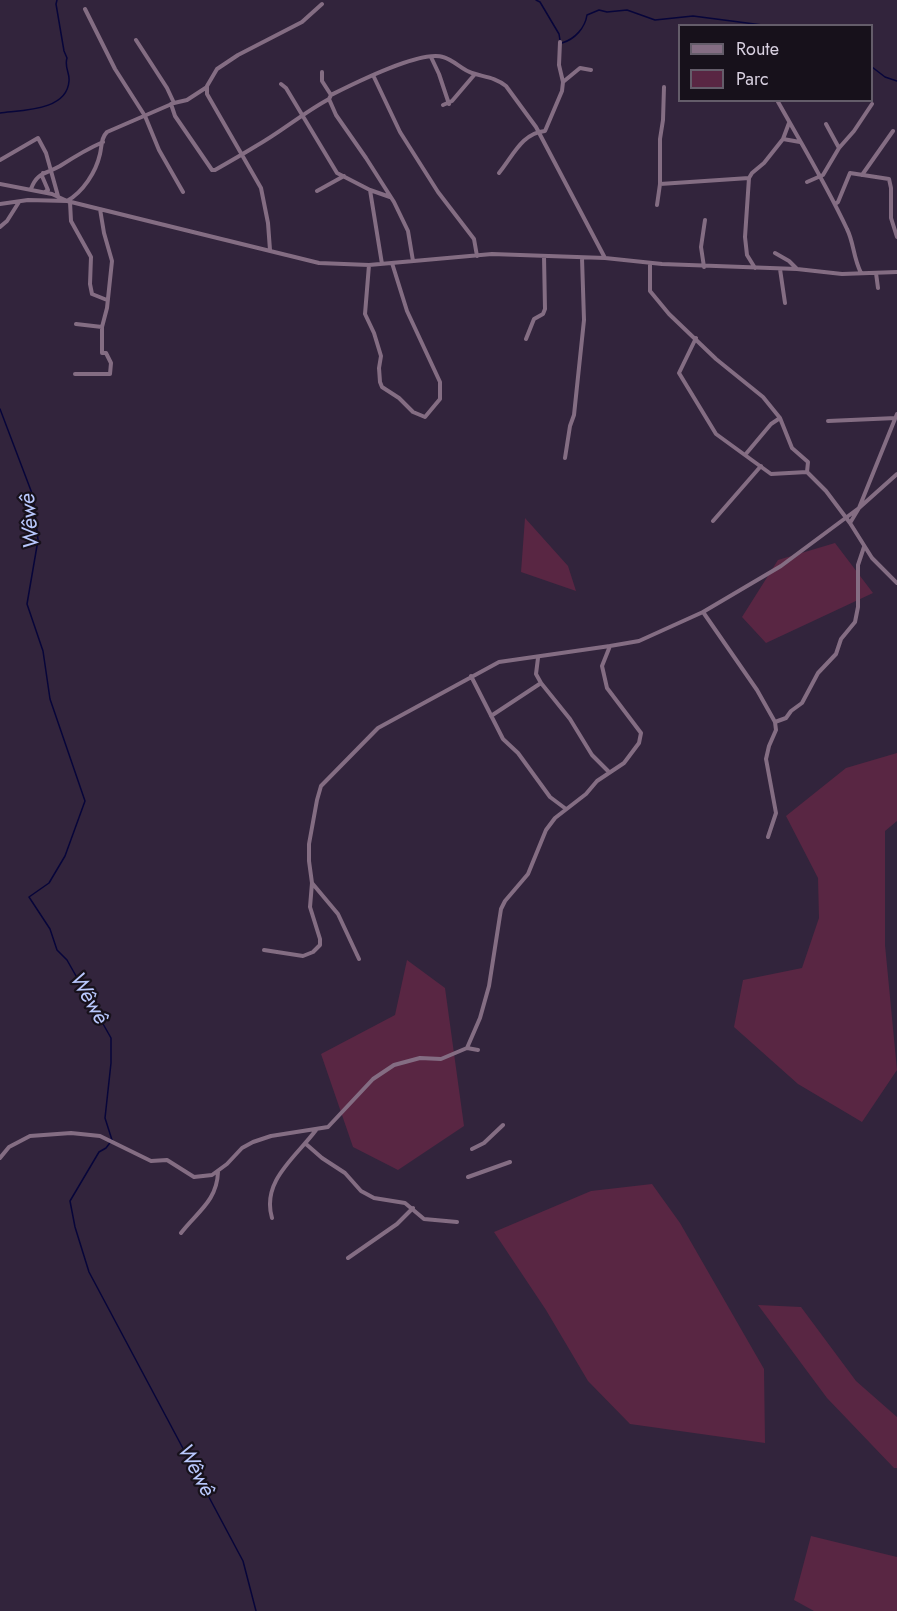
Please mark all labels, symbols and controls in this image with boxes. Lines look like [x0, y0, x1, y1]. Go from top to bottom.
legend [678, 24, 873, 102]
text: Route [736, 36, 779, 62]
text: Parc [736, 66, 769, 92]
water label: Wêwê [15, 492, 47, 550]
water label: Wêwê [63, 968, 113, 1030]
water label: Wêwê [170, 1440, 220, 1502]

